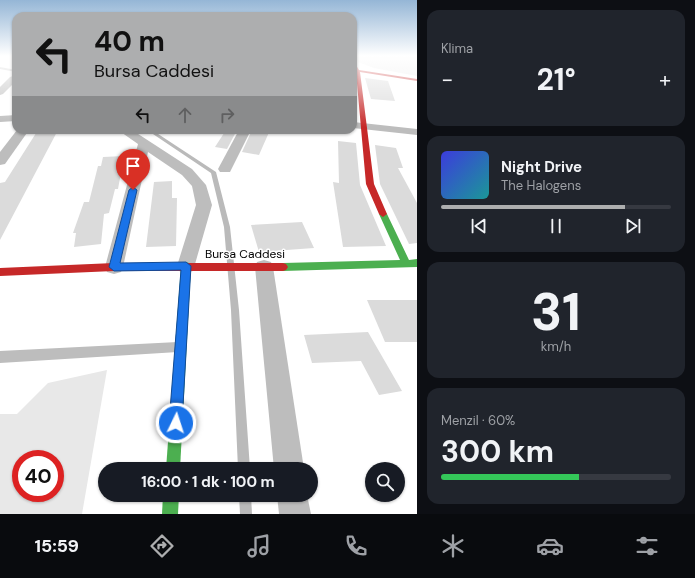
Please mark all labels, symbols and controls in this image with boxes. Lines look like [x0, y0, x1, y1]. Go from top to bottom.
text: 40 m [94, 23, 165, 60]
icon: left [28, 28, 80, 80]
text: Klima [441, 40, 473, 57]
text: Bursa Caddesi [94, 59, 214, 83]
text: 21° [536, 60, 576, 99]
text: − [441, 65, 453, 94]
text: + [659, 65, 671, 94]
icon: left [132, 104, 154, 126]
icon: ahead [174, 104, 196, 126]
icon: right [216, 104, 238, 126]
pin [116, 149, 150, 190]
icon: arrive [122, 155, 144, 177]
text: Night Drive [501, 157, 582, 177]
text: The Halogens [501, 177, 581, 194]
icon: previous [468, 215, 490, 237]
icon: pause [545, 215, 567, 237]
icon: next [622, 215, 644, 237]
street label: Bursa Caddesi [205, 246, 285, 262]
text: 31 [531, 278, 581, 346]
text: km/h [541, 338, 571, 355]
position arrow [155, 402, 197, 444]
text: Menzil · 60% [441, 412, 515, 429]
text: 300 km [441, 432, 554, 471]
speed limit sign: 40 [12, 450, 64, 502]
map controls [365, 462, 405, 502]
button: search [365, 462, 405, 502]
text: 16:00 · 1 dk · 100 m [141, 472, 275, 492]
icon: directions [148, 532, 176, 560]
icon: music [245, 532, 273, 560]
icon: phone [342, 532, 370, 560]
icon: climate [439, 532, 467, 560]
icon: car [536, 532, 564, 560]
icon: filters [633, 532, 661, 560]
text: 15:59 [34, 534, 79, 558]

